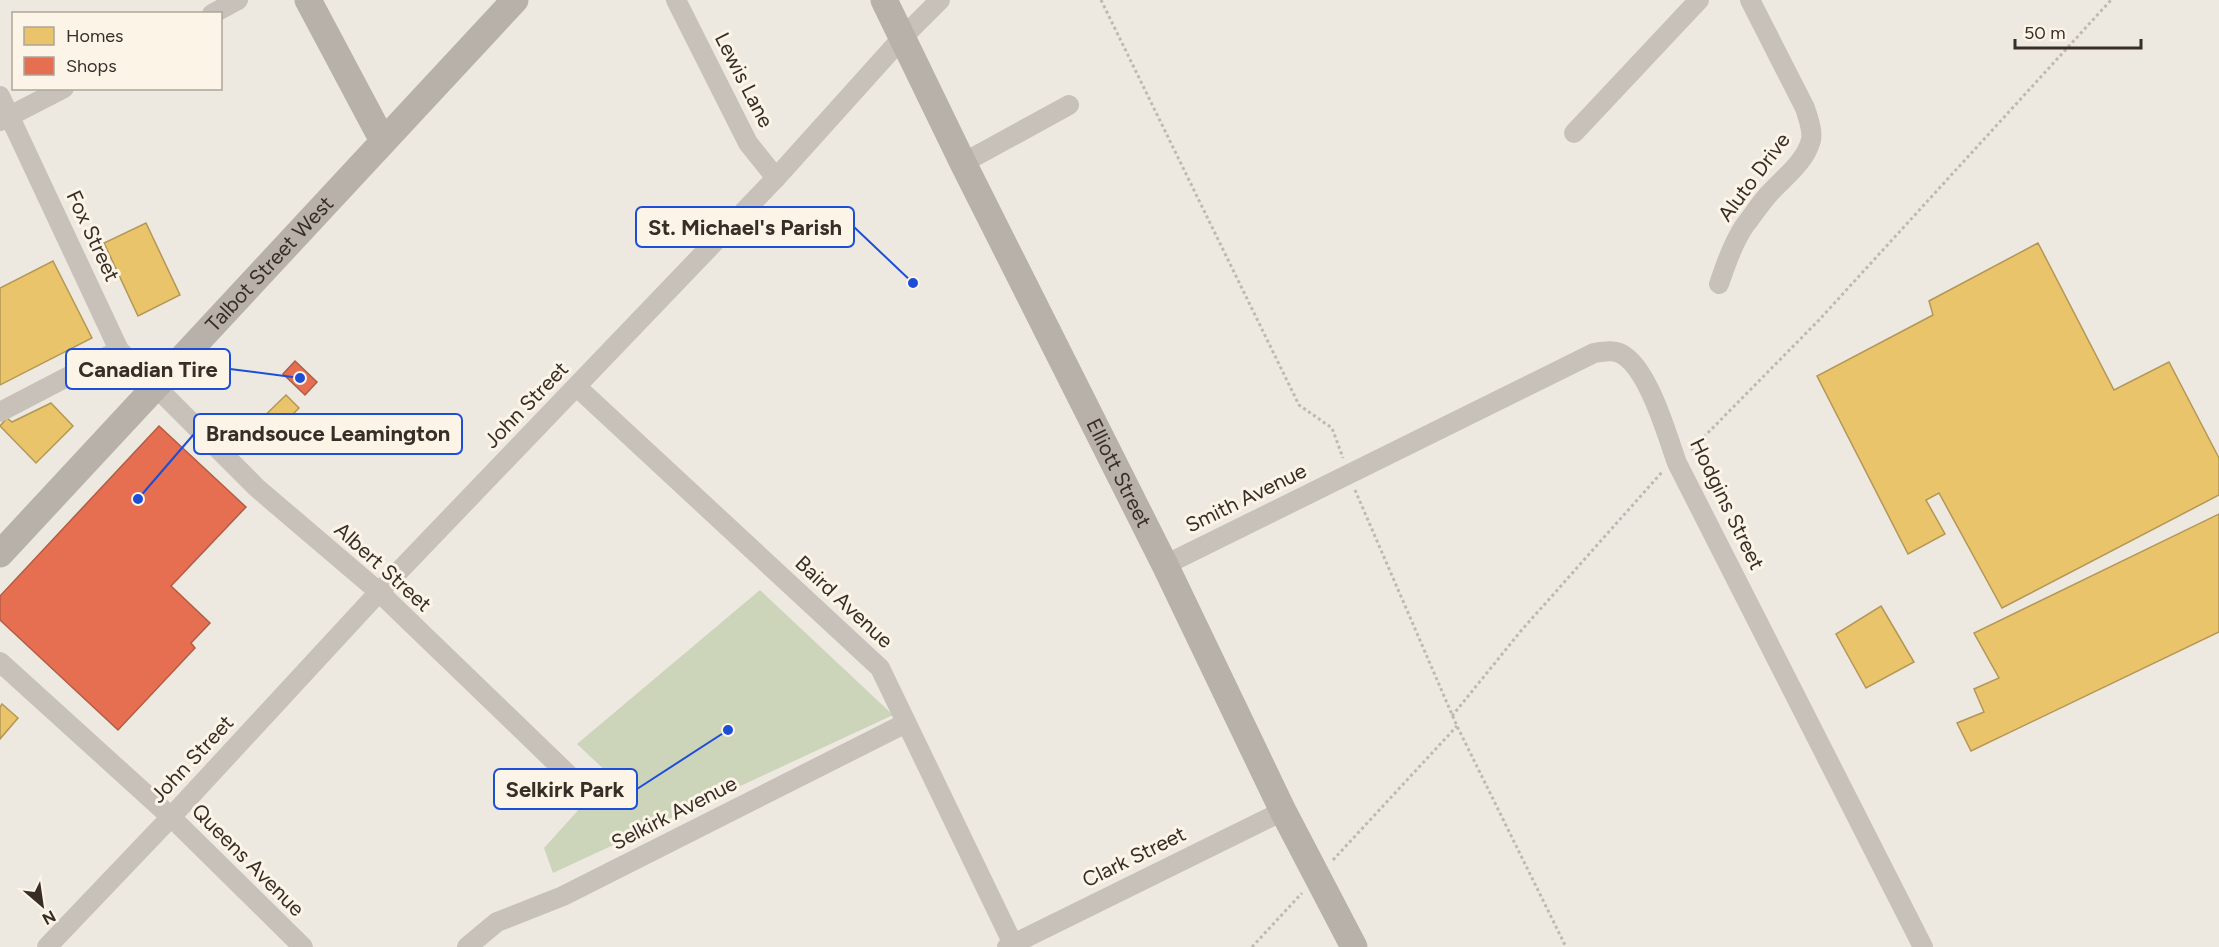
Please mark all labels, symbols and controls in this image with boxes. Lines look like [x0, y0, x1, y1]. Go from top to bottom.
legend [12, 12, 222, 90]
scale bar [2015, 12, 2141, 50]
text: 50 m [2024, 22, 2066, 44]
text: Homes [66, 25, 124, 47]
street label: Lewis Lane [710, 28, 779, 131]
text: Shops [66, 55, 117, 77]
street label: Aluto Drive [1712, 127, 1795, 226]
street label: Fox Street [62, 186, 125, 285]
street label: Talbot Street West [200, 191, 338, 337]
callout: St. Michael's Parish [636, 207, 854, 247]
text: St. Michael's Parish [648, 214, 842, 241]
callout: Canadian Tire [66, 349, 230, 389]
text: Canadian Tire [78, 356, 218, 383]
street label: John Street [478, 356, 573, 453]
callout: Brandsouce Leamington [194, 414, 462, 454]
street label: Elliott Street [1081, 414, 1157, 531]
text: Brandsouce Leamington [206, 420, 450, 447]
street label: Hodgins Street [1685, 434, 1770, 574]
street label: Smith Avenue [1181, 457, 1310, 538]
street label: Albert Street [330, 517, 437, 617]
street label: Baird Avenue [790, 550, 898, 653]
street label: John Street [145, 710, 238, 808]
callout: Selkirk Park [494, 769, 637, 809]
street label: Selkirk Avenue [607, 770, 741, 855]
text: Selkirk Park [506, 776, 625, 803]
street label: Queens Avenue [187, 798, 310, 921]
street label: Clark Street [1078, 821, 1190, 892]
north arrow [12, 875, 72, 935]
text: N [39, 906, 59, 929]

